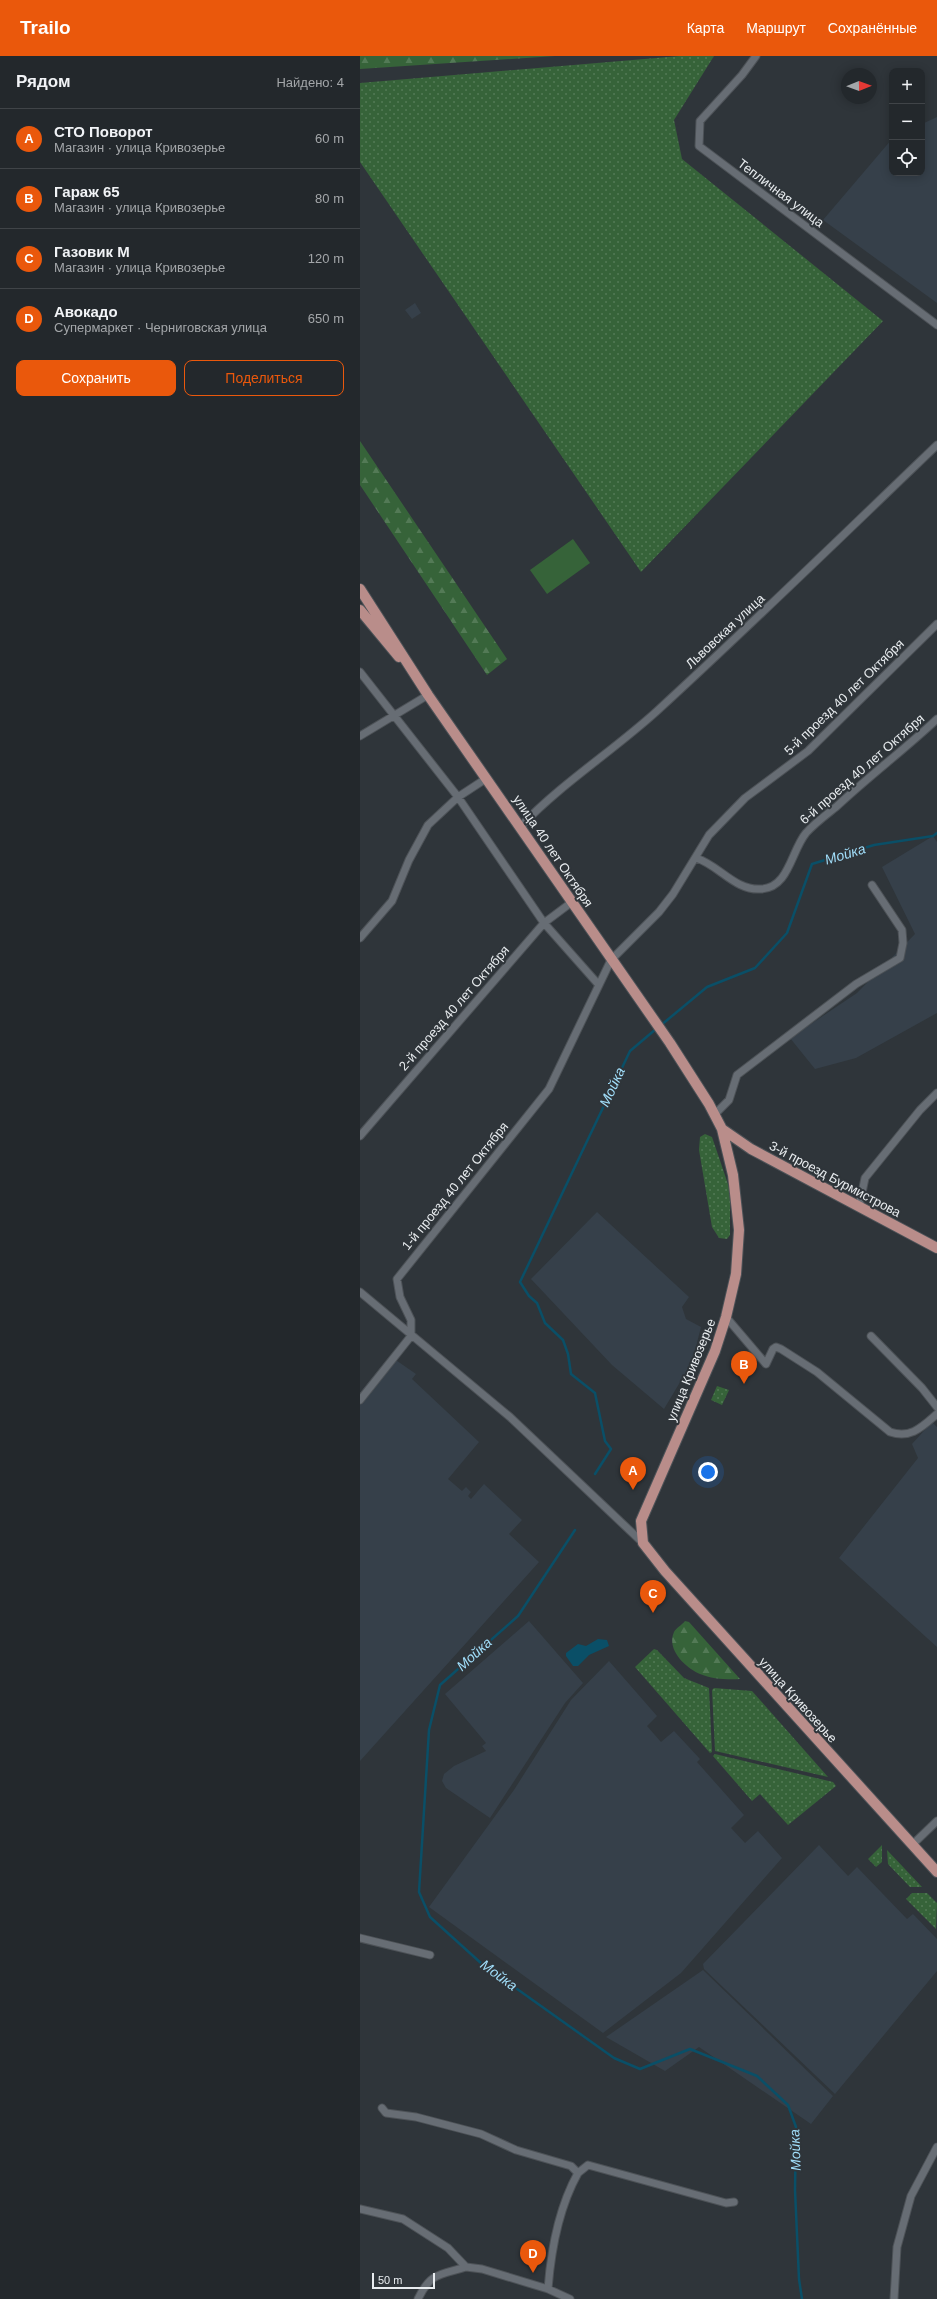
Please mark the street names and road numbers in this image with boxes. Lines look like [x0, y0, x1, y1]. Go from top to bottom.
street label: Тепличная улица [735, 156, 828, 231]
street label: Львовская улица [683, 590, 768, 671]
street label: 5-й проезд 40 лет Октября [781, 636, 907, 758]
street label: 6-й проезд 40 лет Октября [797, 711, 927, 827]
street label: улица 40 лет Октября [510, 792, 596, 910]
street label: 2-й проезд 40 лет Октября [396, 943, 512, 1073]
street label: 1-й проезд 40 лет Октября [399, 1119, 511, 1253]
street label: 3-й проезд Бурмистрова [767, 1138, 904, 1220]
street label: улица Кривозерье [664, 1316, 718, 1424]
street label: улица Кривозерье [756, 1654, 840, 1746]

